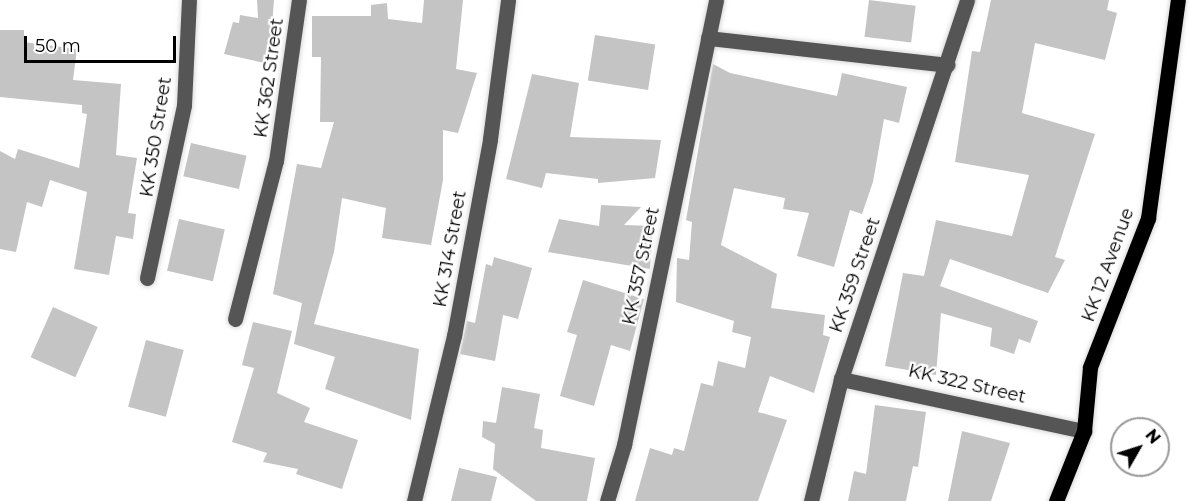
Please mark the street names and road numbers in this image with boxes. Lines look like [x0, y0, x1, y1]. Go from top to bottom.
street label: KK 362 Street [250, 17, 288, 139]
street label: KK 350 Street [136, 75, 176, 199]
street label: KK 314 Street [429, 189, 471, 309]
street label: KK 357 Street [618, 205, 664, 327]
street label: KK 12 Avenue [1077, 205, 1139, 325]
street label: KK 359 Street [825, 214, 885, 336]
street label: KK 322 Street [906, 360, 1028, 408]

